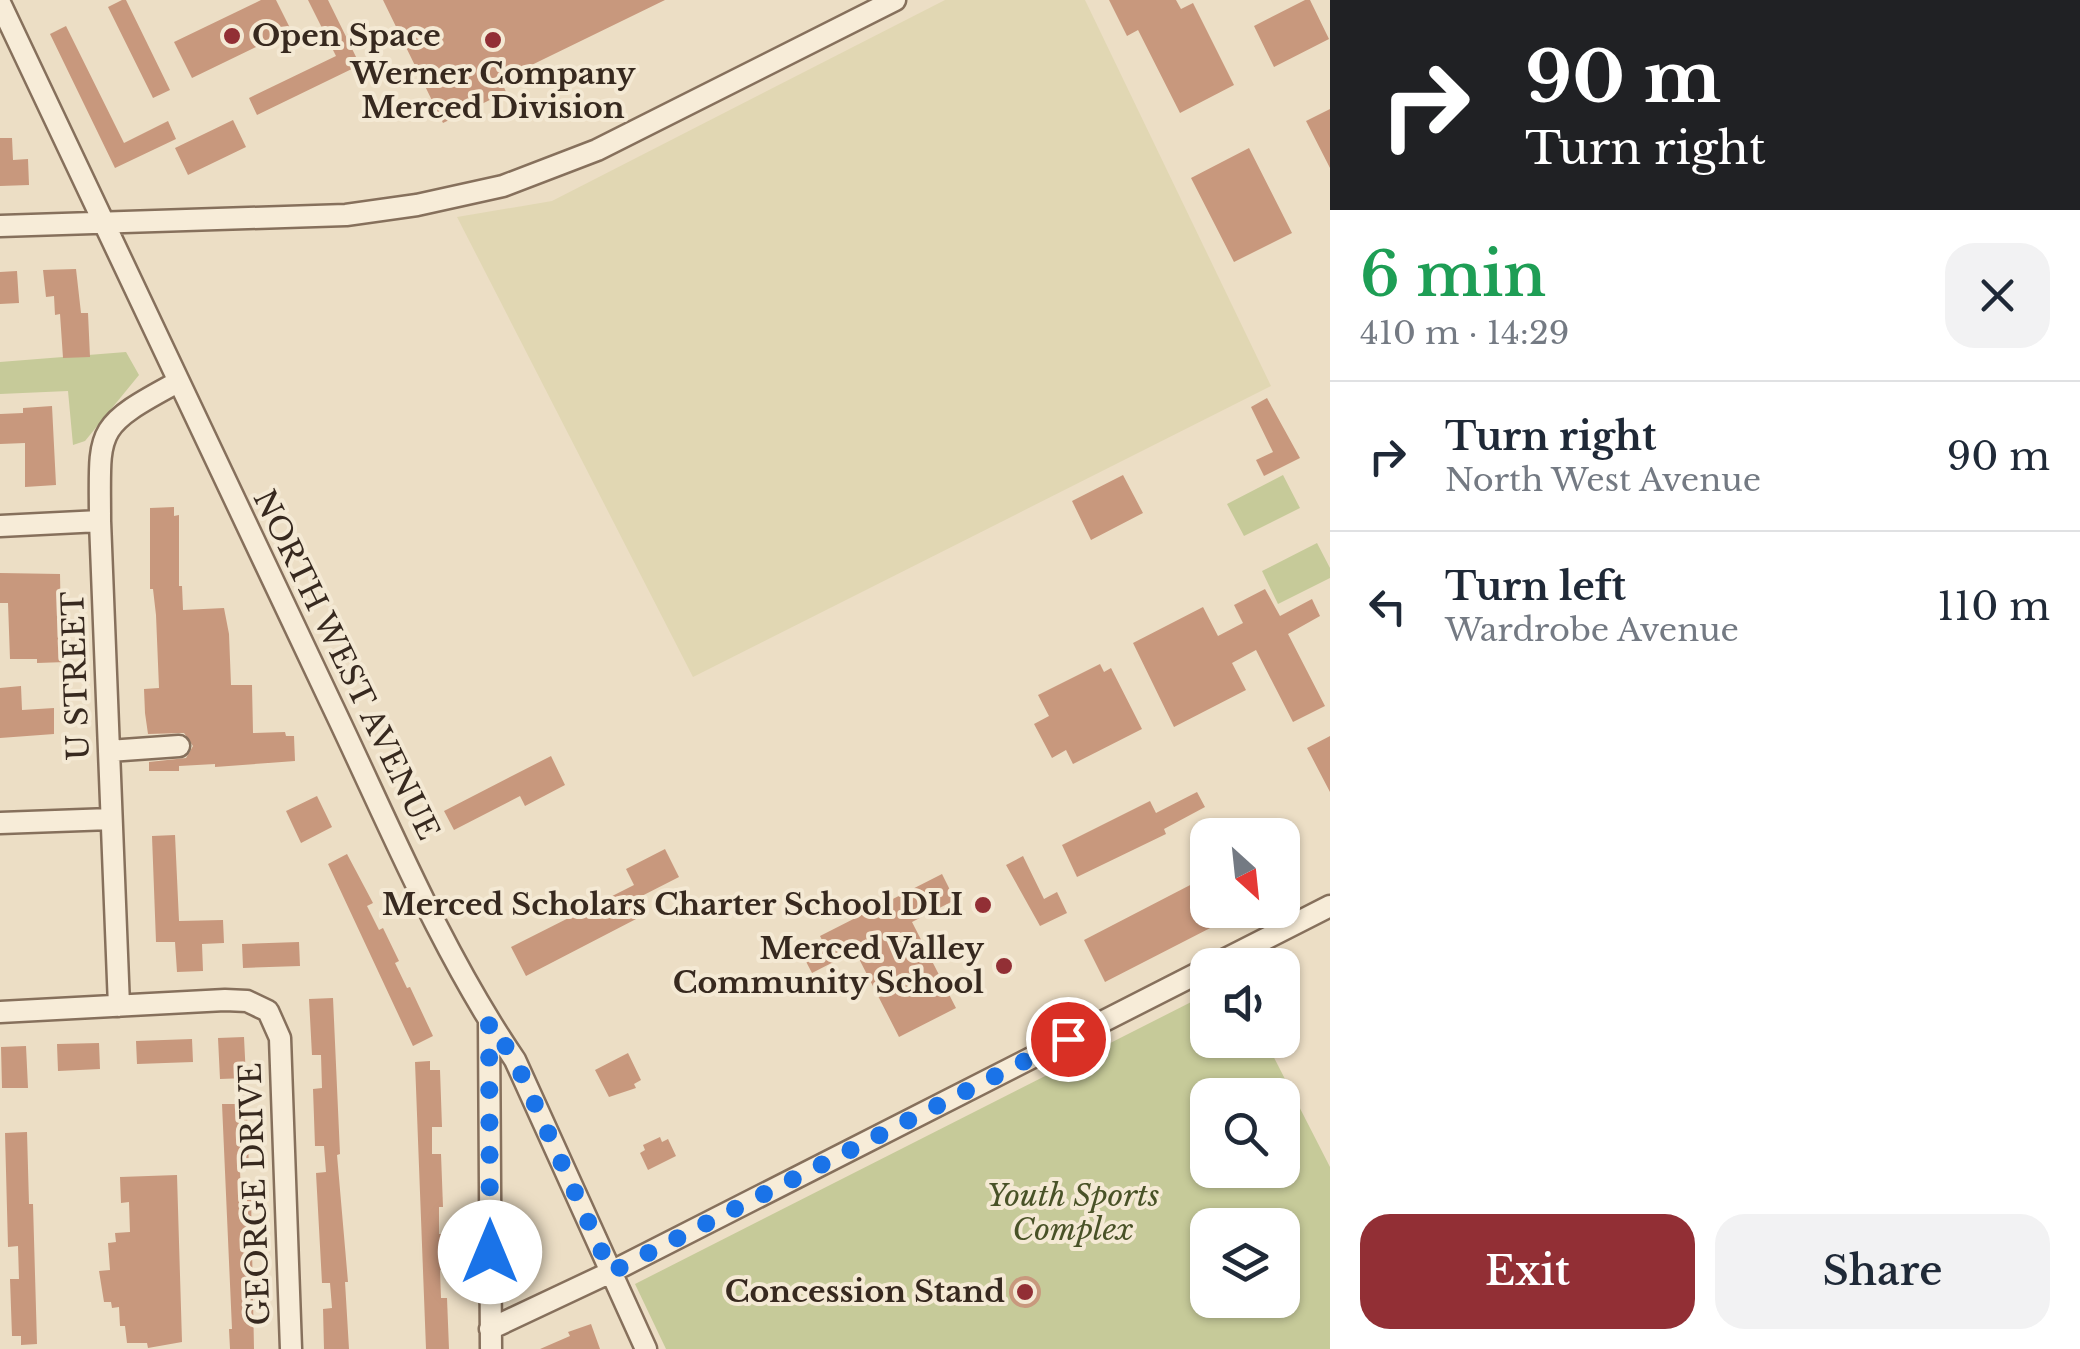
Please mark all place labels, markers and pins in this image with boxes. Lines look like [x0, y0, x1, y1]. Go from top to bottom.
place label: Open Space [252, 17, 441, 54]
marker: Open Space [221, 25, 243, 47]
marker: Werner Company Merced Division [482, 29, 504, 51]
place label: Werner Company Merced Division [350, 55, 636, 126]
place label: Merced Scholars Charter School DLI [382, 886, 963, 923]
marker: Merced Scholars Charter School DLI [972, 894, 994, 916]
place label: Merced Valley Community School [673, 930, 985, 1001]
marker: Merced Valley Community School [993, 955, 1015, 977]
pin [1026, 997, 1111, 1082]
place label: Concession Stand [725, 1273, 1005, 1310]
marker: Concession Stand [1014, 1281, 1036, 1303]

